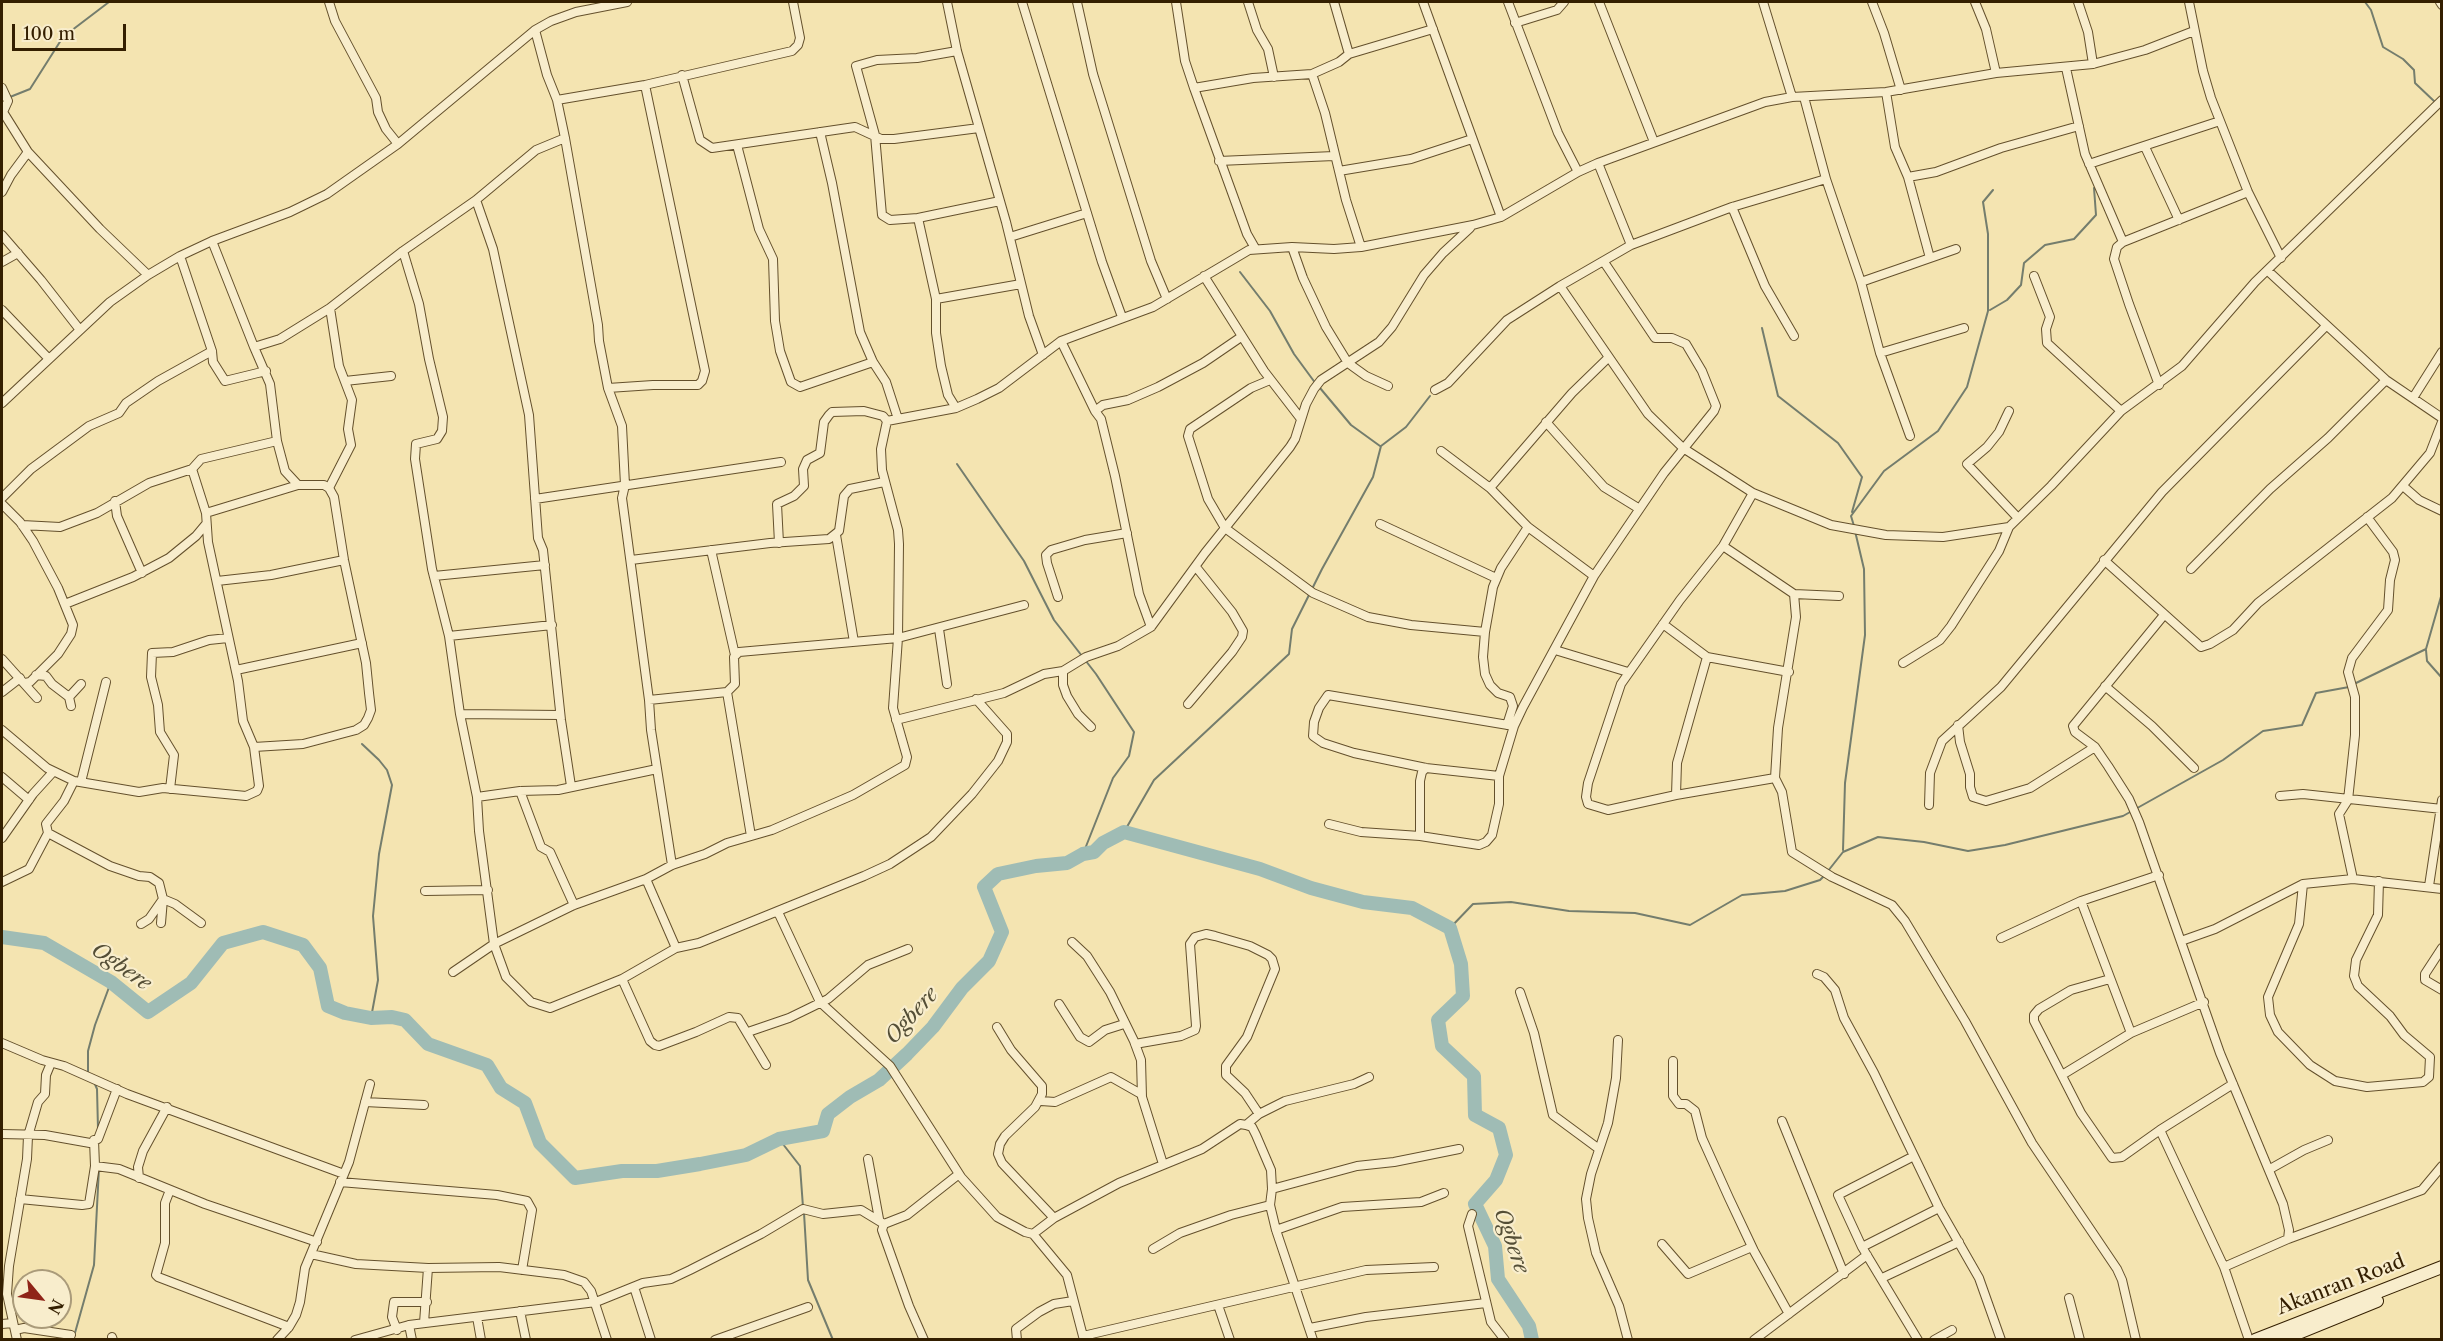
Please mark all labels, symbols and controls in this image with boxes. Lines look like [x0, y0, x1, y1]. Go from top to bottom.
scale bar [15, 12, 129, 50]
text: 100 m [23, 23, 75, 45]
water label: Ogbere [86, 937, 156, 997]
water label: Ogbere [880, 983, 944, 1049]
water label: Ogbere [1488, 1205, 1534, 1277]
street label: Akanran Road [2274, 1250, 2408, 1320]
north arrow [12, 1269, 72, 1329]
text: N [44, 1296, 68, 1318]

